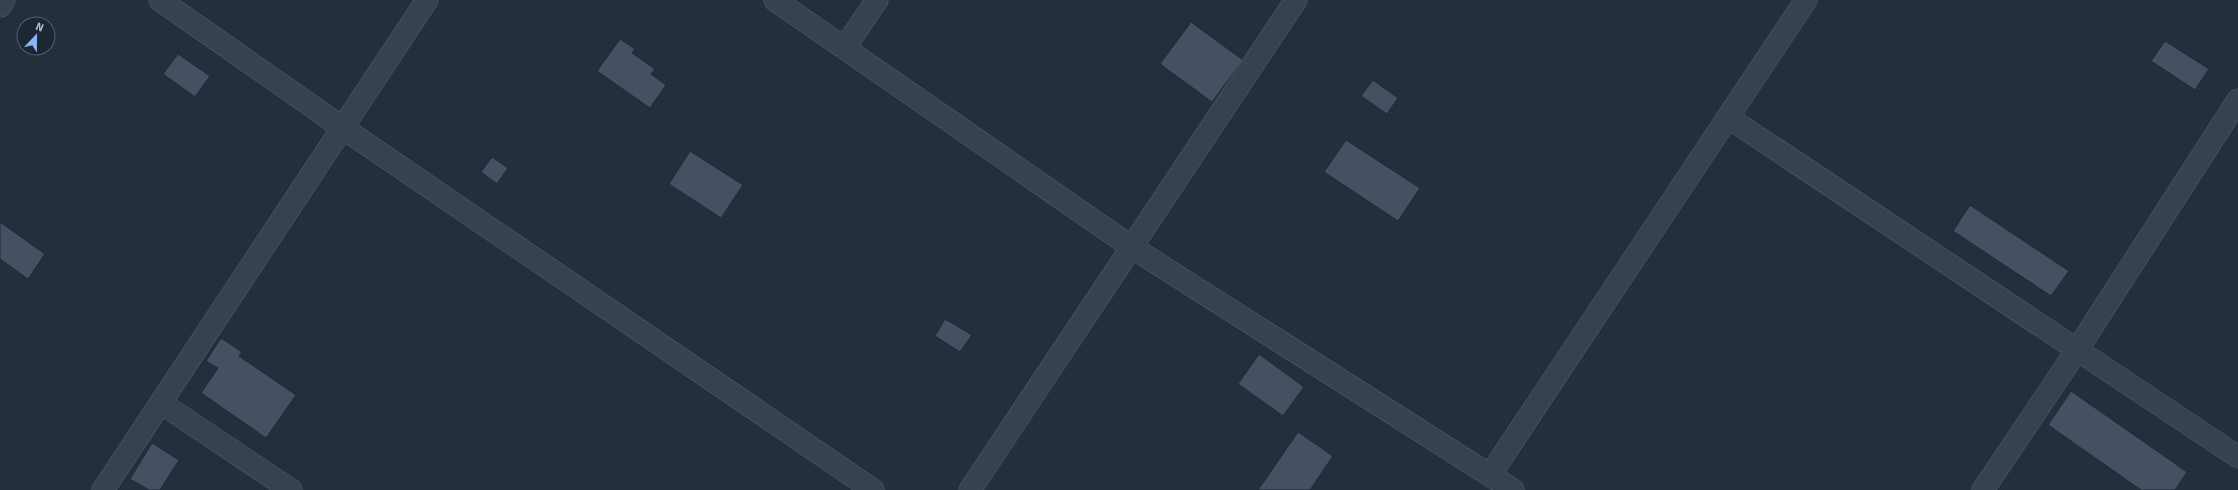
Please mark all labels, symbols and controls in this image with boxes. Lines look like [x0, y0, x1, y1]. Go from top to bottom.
north arrow [16, 16, 56, 56]
text: N [34, 20, 46, 35]

